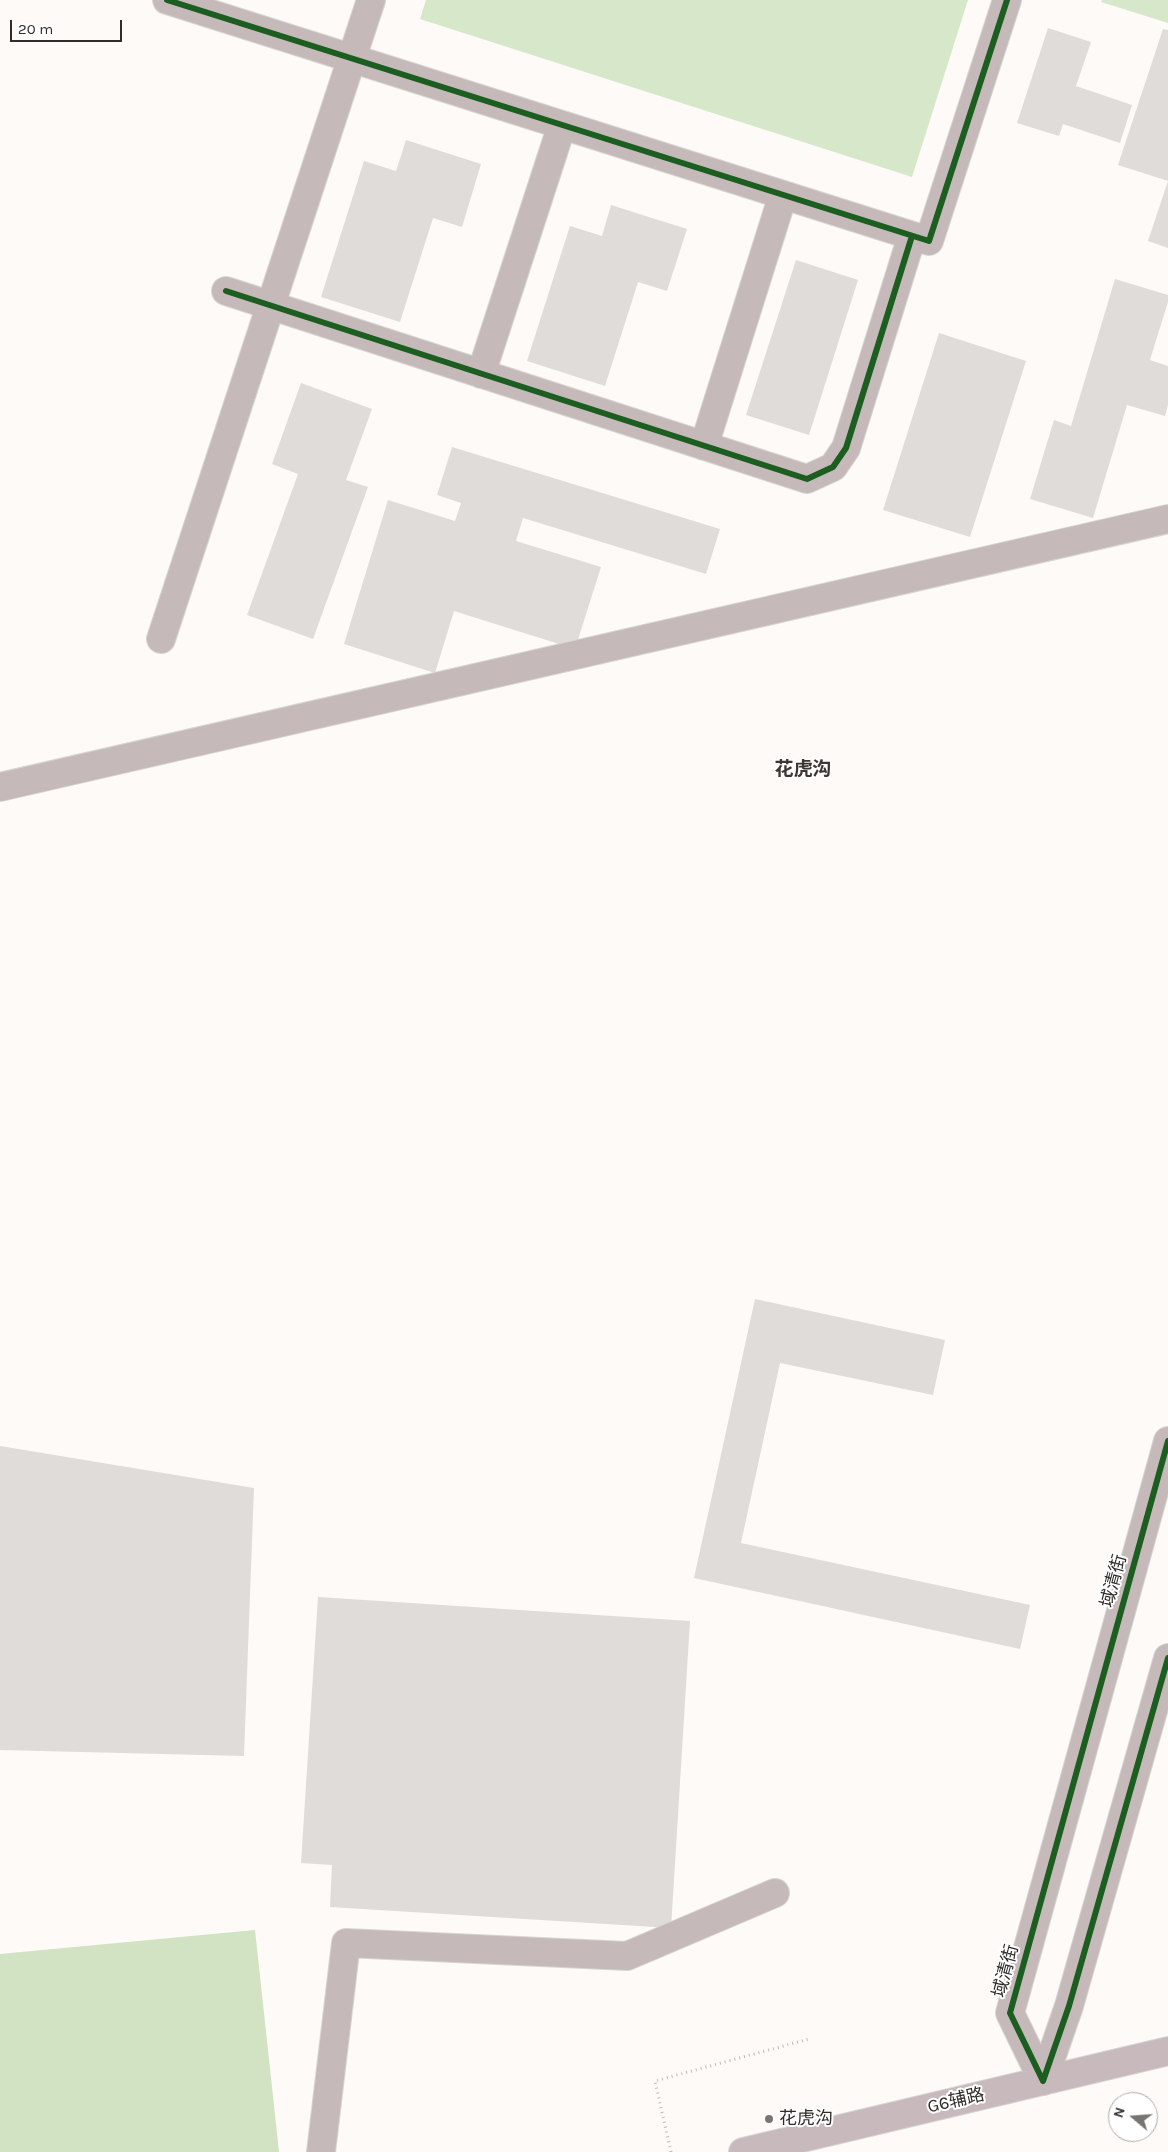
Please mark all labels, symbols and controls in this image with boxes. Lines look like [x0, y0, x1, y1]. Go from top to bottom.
scale bar [12, 10, 125, 42]
text: 20 m [18, 20, 53, 38]
district label: 花虎沟 [775, 759, 831, 781]
street label: 域清街 [1097, 1552, 1131, 1610]
street label: 域清街 [989, 1942, 1023, 2000]
street label: G6辅路 [925, 2084, 987, 2118]
north arrow [1108, 2092, 1158, 2142]
text: N [1110, 2105, 1129, 2120]
place label: 花虎沟 [779, 2108, 833, 2130]
marker: 花虎沟 [763, 2113, 775, 2125]

